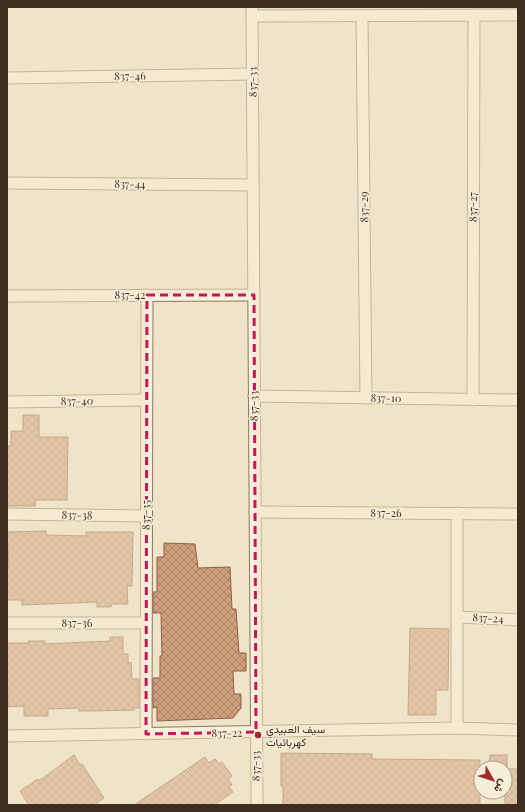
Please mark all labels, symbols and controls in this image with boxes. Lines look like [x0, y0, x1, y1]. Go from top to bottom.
street label: 837-33 [245, 67, 260, 97]
street label: 837-46 [114, 68, 146, 83]
street label: 837-44 [114, 176, 146, 191]
street label: 837-29 [356, 191, 371, 223]
street label: 837-27 [465, 191, 480, 222]
street label: 837-42 [114, 287, 146, 302]
street label: 837-10 [370, 390, 402, 405]
street label: 837-33 [246, 391, 261, 421]
street label: 837-40 [61, 393, 94, 408]
street label: 837-35 [138, 500, 153, 530]
street label: 837-26 [370, 505, 402, 520]
street label: 837-38 [61, 507, 93, 522]
street label: 837-24 [472, 609, 505, 626]
street label: 837-36 [61, 615, 93, 630]
place label: سيف العبيدي كهربائيات [266, 721, 325, 749]
street label: 837-22 [211, 725, 243, 740]
marker: سيف العبيدي كهربائيات [253, 730, 263, 740]
street label: 837-33 [248, 751, 263, 781]
north arrow [473, 760, 513, 800]
text: ش [491, 777, 511, 796]

